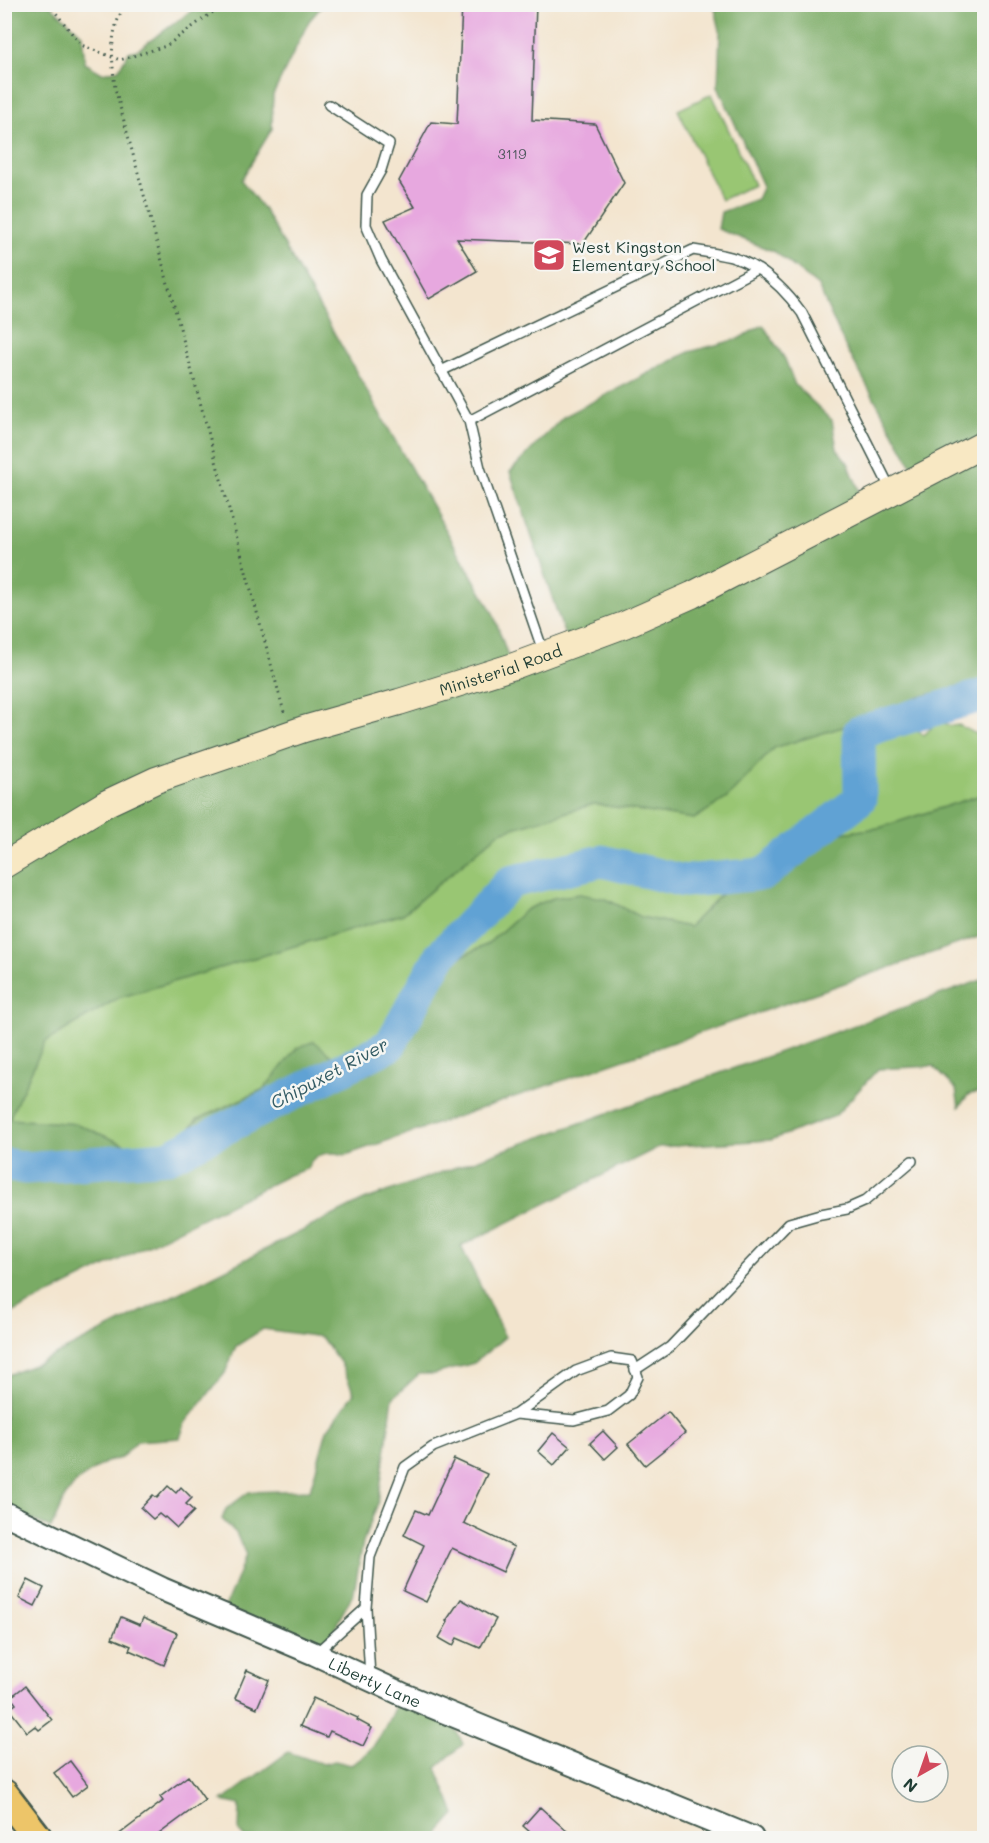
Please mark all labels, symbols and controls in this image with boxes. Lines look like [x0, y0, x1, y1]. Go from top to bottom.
house number: 3119 [498, 144, 527, 163]
place label: West Kingston Elementary School [572, 236, 716, 275]
school or university icon: West Kingston Elementary School [531, 237, 567, 273]
street label: Ministerial Road [436, 639, 564, 699]
water label: Chipuxet River [266, 1032, 392, 1114]
street label: Liberty Lane [326, 1652, 425, 1712]
north arrow [890, 1744, 950, 1804]
text: N [899, 1774, 921, 1798]

